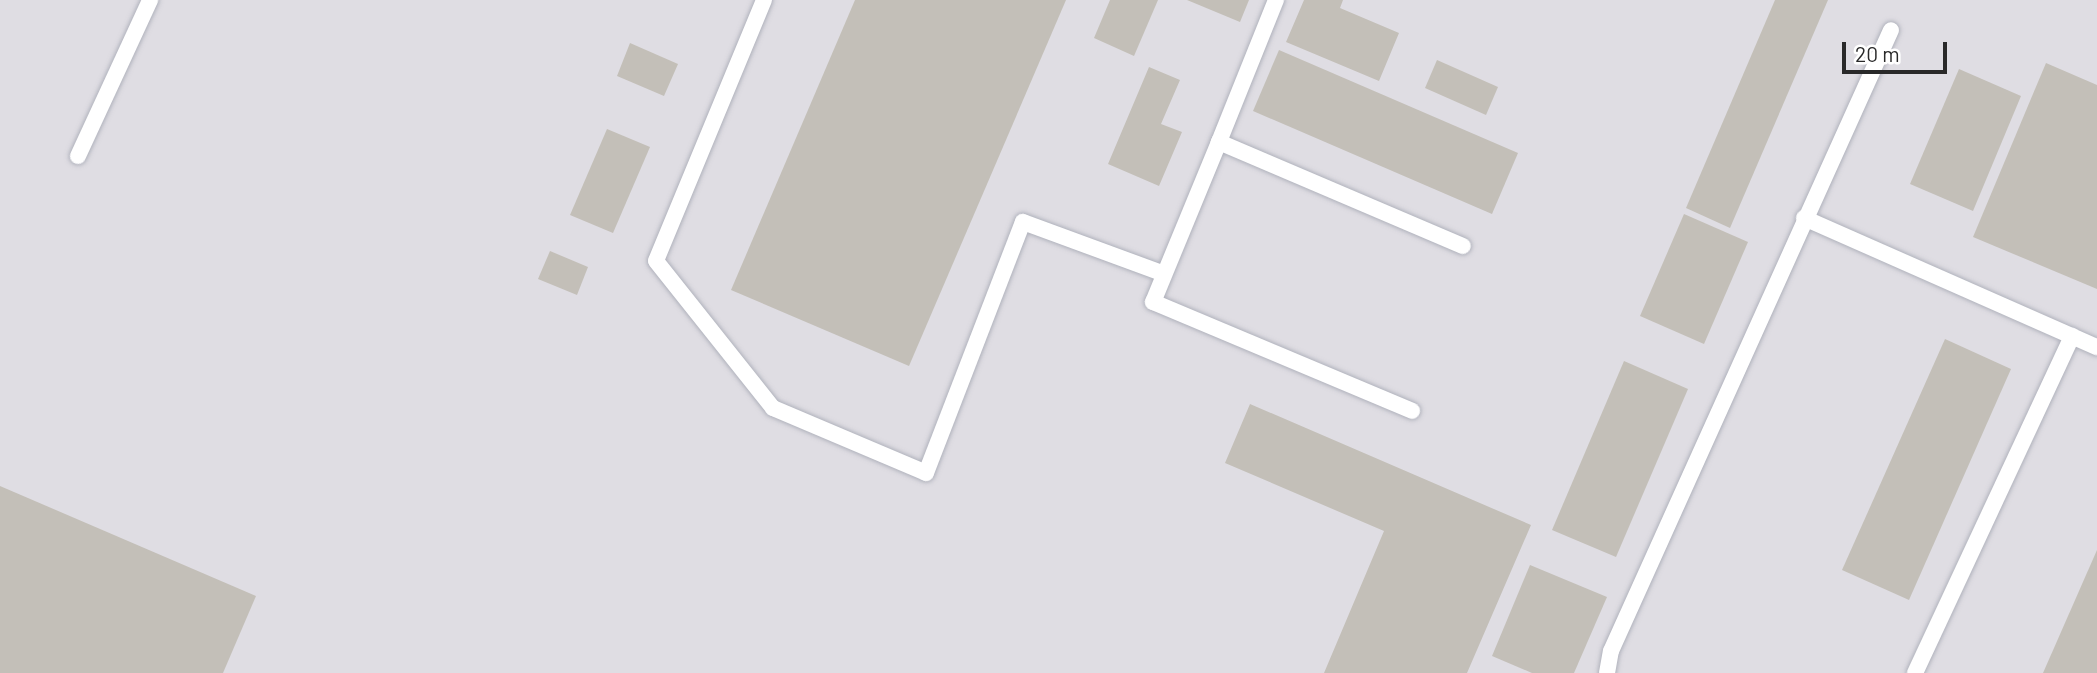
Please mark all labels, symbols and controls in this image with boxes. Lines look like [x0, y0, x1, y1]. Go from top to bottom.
scale bar [1845, 28, 1950, 72]
text: 20 m [1855, 41, 1900, 66]

